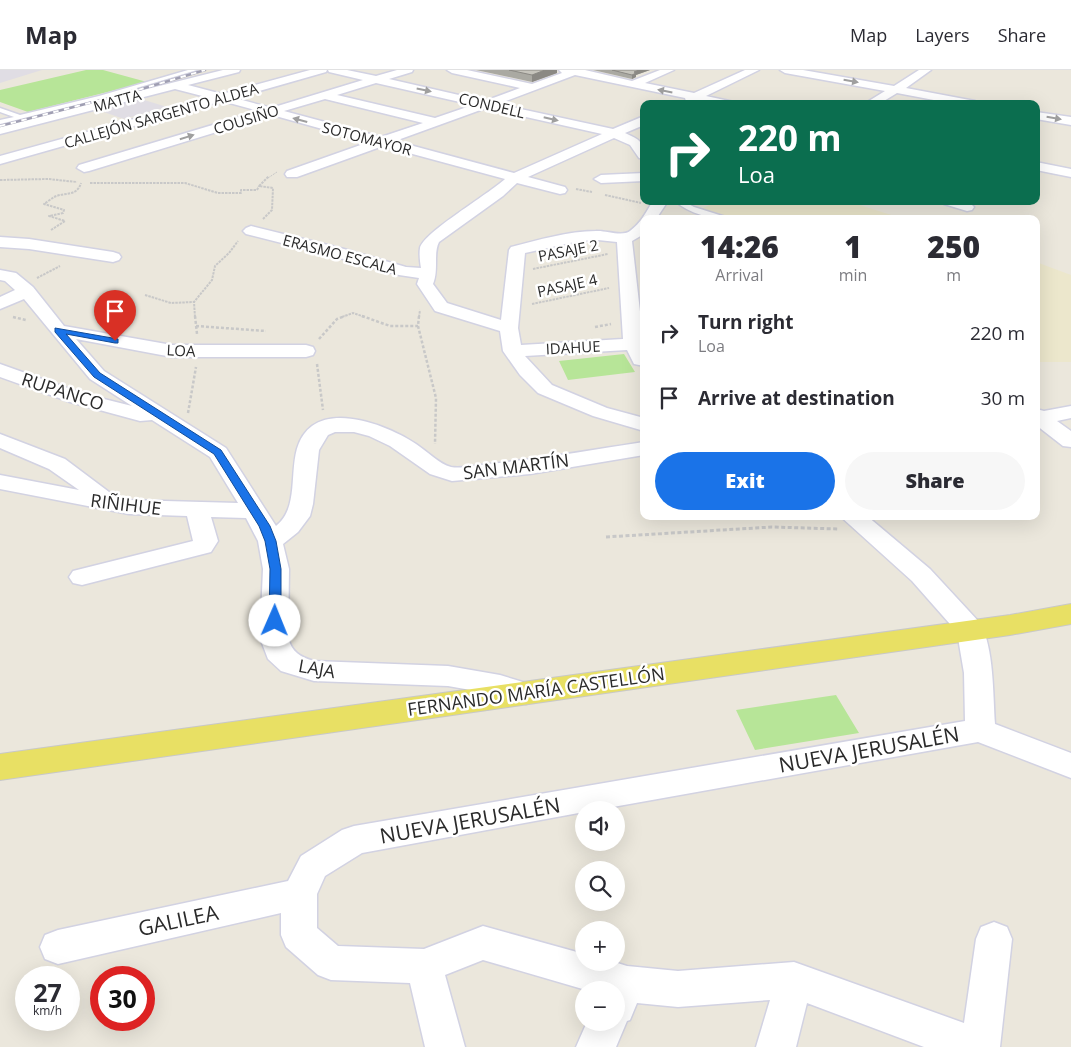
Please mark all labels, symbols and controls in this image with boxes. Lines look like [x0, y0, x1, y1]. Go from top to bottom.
text: Map [25, 18, 77, 51]
text: Map [850, 23, 887, 47]
text: Layers [915, 23, 970, 47]
text: Share [998, 23, 1046, 47]
street label: CALLEJÓN SARGENTO ALDEA [62, 78, 261, 152]
one-way arrow [843, 78, 859, 86]
street label: MATTA [91, 84, 144, 116]
one-way arrow [417, 86, 432, 94]
one-way arrow [656, 86, 672, 94]
street label: CONDELL [457, 88, 527, 122]
street label: COUSIÑO [211, 100, 281, 138]
text: 220 m [738, 114, 842, 161]
one-way arrow [292, 115, 307, 123]
one-way arrow [543, 115, 558, 123]
one-way arrow [1046, 115, 1062, 123]
street label: SOTOMAYOR [320, 116, 415, 160]
icon: right [655, 120, 720, 185]
one-way arrow [180, 133, 195, 141]
text: Loa [738, 159, 775, 189]
text: 14:26 [700, 226, 779, 267]
text: 1 [844, 226, 862, 267]
text: 250 [927, 226, 980, 267]
street label: ERASMO ESCALA [281, 229, 400, 279]
street label: PASAJE 2 [536, 234, 600, 266]
text: Arrival [715, 264, 763, 286]
text: min [839, 264, 867, 286]
text: m [946, 264, 961, 286]
street label: PASAJE 4 [535, 269, 599, 301]
pin [94, 290, 136, 341]
icon: arrive [101, 297, 129, 325]
text: Turn right [698, 309, 793, 335]
icon: right [655, 319, 683, 347]
text: 220 m [970, 320, 1025, 346]
text: Loa [698, 335, 725, 357]
street label: IDAHUE [545, 336, 601, 358]
street label: LOA [166, 339, 197, 361]
street label: RUPANCO [19, 366, 107, 416]
icon: arrive [655, 384, 683, 412]
text: Arrive at destination [698, 385, 895, 411]
text: 30 m [981, 385, 1025, 411]
street label: SAN MARTÍN [462, 448, 570, 484]
button: Exit [655, 452, 835, 510]
button: Share [845, 452, 1025, 510]
street label: RIÑIHUE [89, 488, 163, 520]
position arrow [248, 594, 300, 646]
street label: LAJA [297, 653, 338, 683]
street label: FERNANDO MARÍA CASTELLÓN [406, 661, 666, 721]
street label: NUEVA JERUSALÉN [777, 719, 961, 779]
street label: NUEVA JERUSALÉN [378, 790, 562, 850]
map controls [575, 801, 625, 1031]
button: sound [575, 801, 625, 851]
button: search [575, 861, 625, 911]
street label: GALILEA [135, 898, 221, 942]
button: + [575, 921, 625, 971]
speed limit sign: 30 [90, 966, 155, 1031]
text: 27 [33, 975, 62, 1009]
button: − [575, 981, 625, 1031]
text: km/h [33, 1002, 62, 1019]

